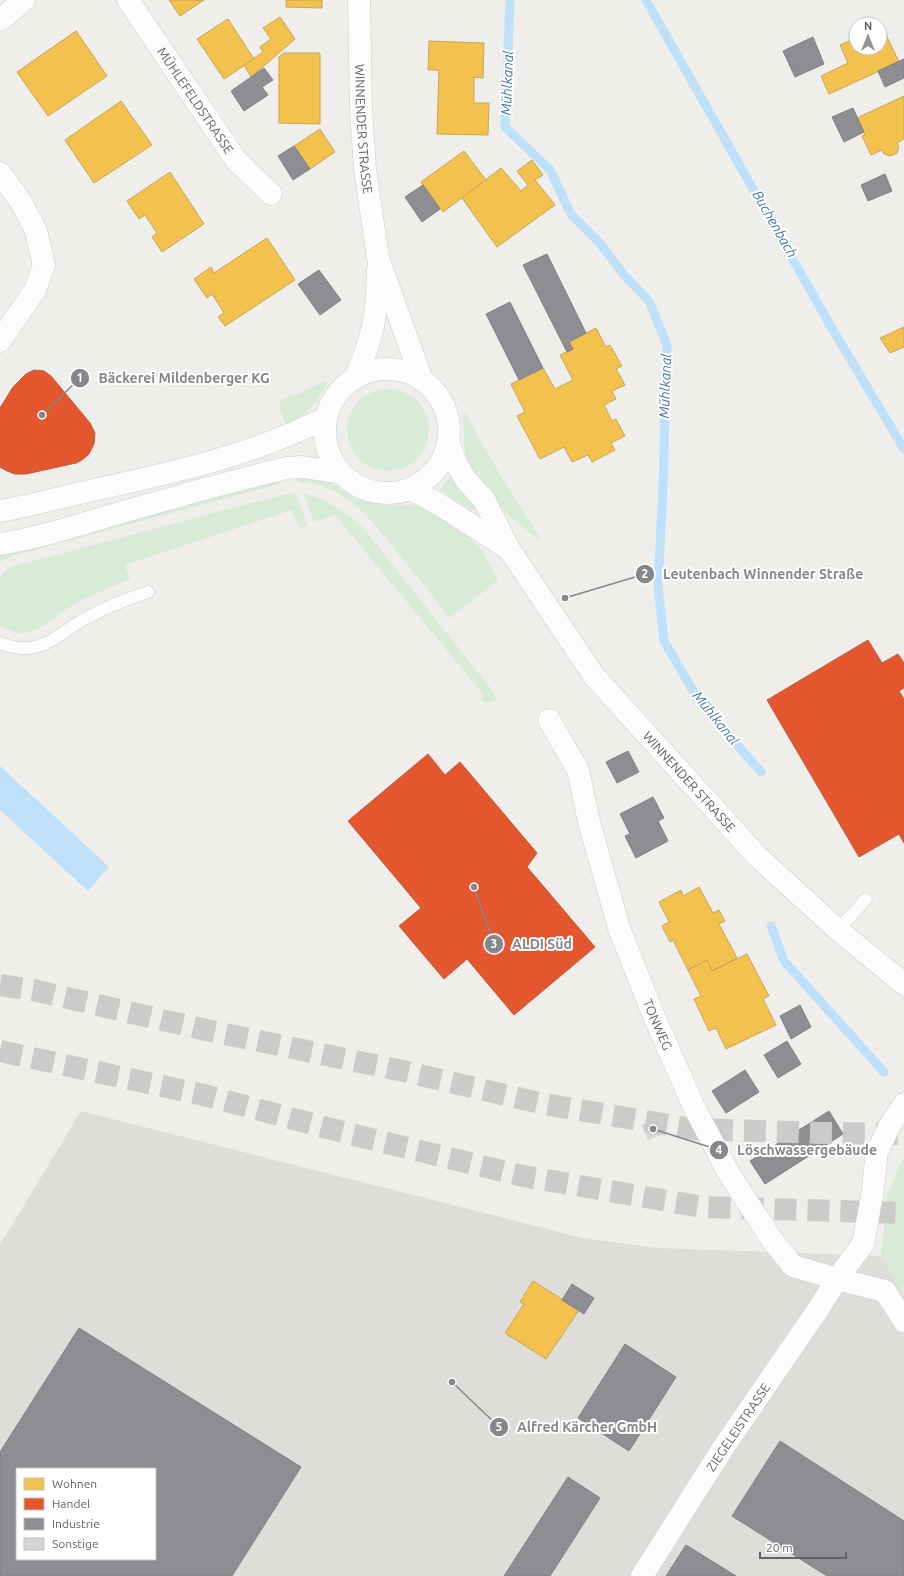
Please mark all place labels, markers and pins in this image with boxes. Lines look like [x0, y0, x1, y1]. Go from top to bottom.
callout: Bäckerei Mildenberger KG [70, 365, 277, 391]
callout: Leutenbach Winnender Straße [635, 561, 872, 587]
callout: ALDI Süd [484, 931, 580, 957]
callout: Löschwassergebäude [709, 1137, 885, 1163]
callout: Alfred Kärcher GmbH [489, 1414, 665, 1440]

